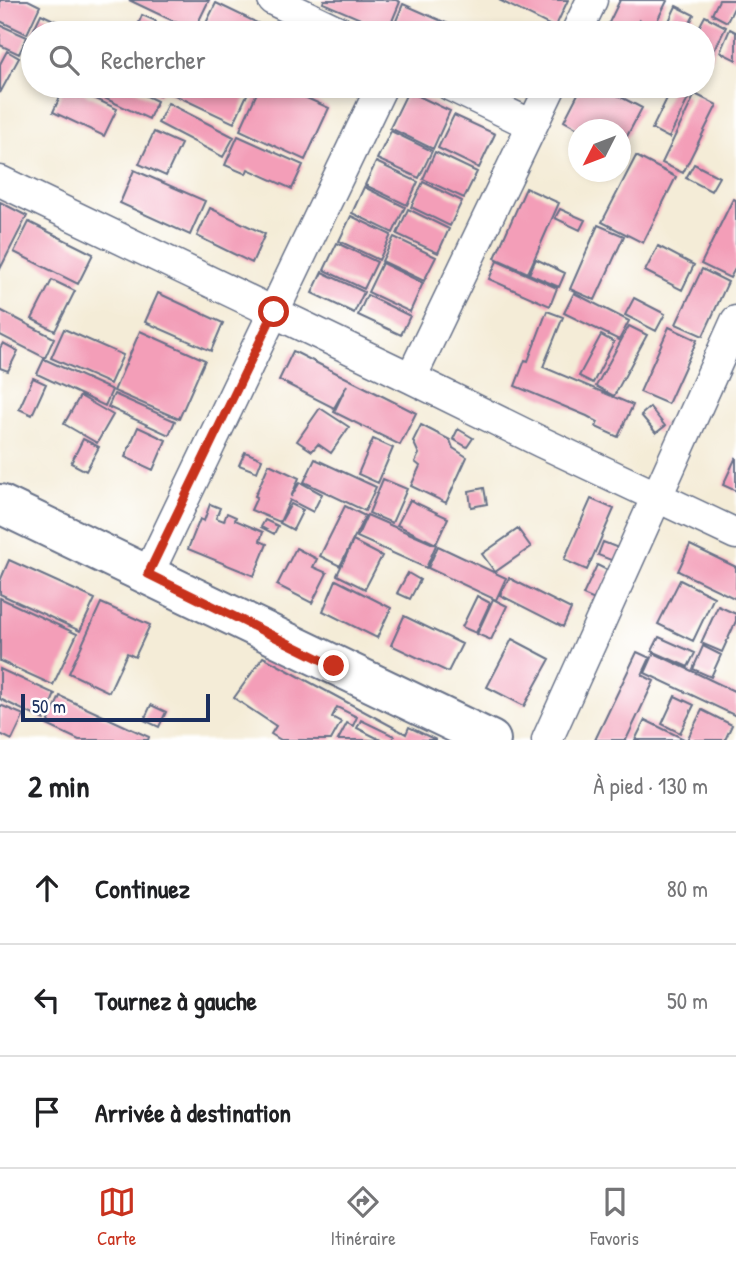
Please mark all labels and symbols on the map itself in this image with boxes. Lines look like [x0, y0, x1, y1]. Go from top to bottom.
north arrow [568, 119, 631, 182]
route start [258, 296, 289, 327]
route end [318, 650, 349, 681]
scale bar [21, 691, 210, 723]

